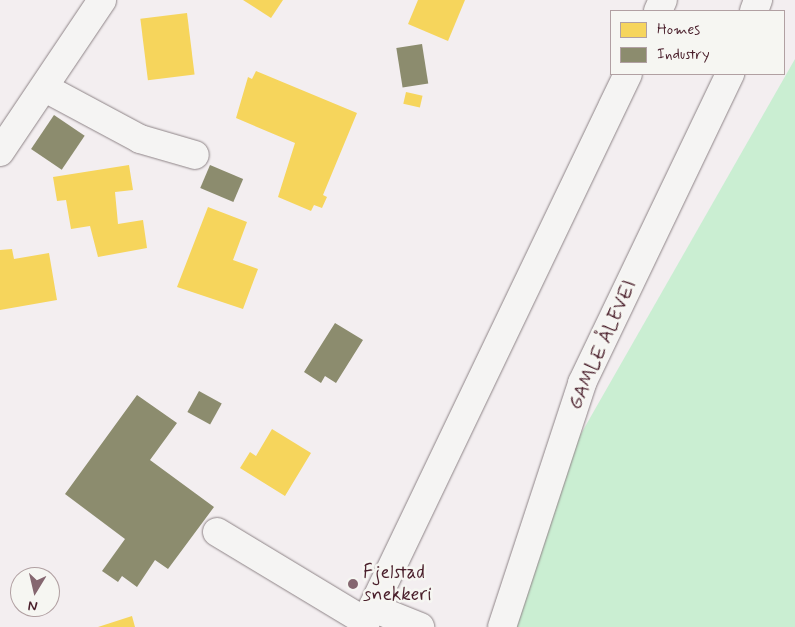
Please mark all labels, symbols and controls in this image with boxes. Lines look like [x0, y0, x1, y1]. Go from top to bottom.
legend [610, 10, 785, 75]
text: Homes [657, 20, 700, 40]
text: Industry [657, 45, 710, 65]
street label: GAMLE ÅLEVEI [564, 277, 642, 413]
place label: Fjelstad snekkeri [363, 562, 432, 606]
north arrow [10, 567, 60, 617]
marker: Fjelstad snekkeri [347, 578, 359, 590]
text: N [27, 596, 39, 615]

